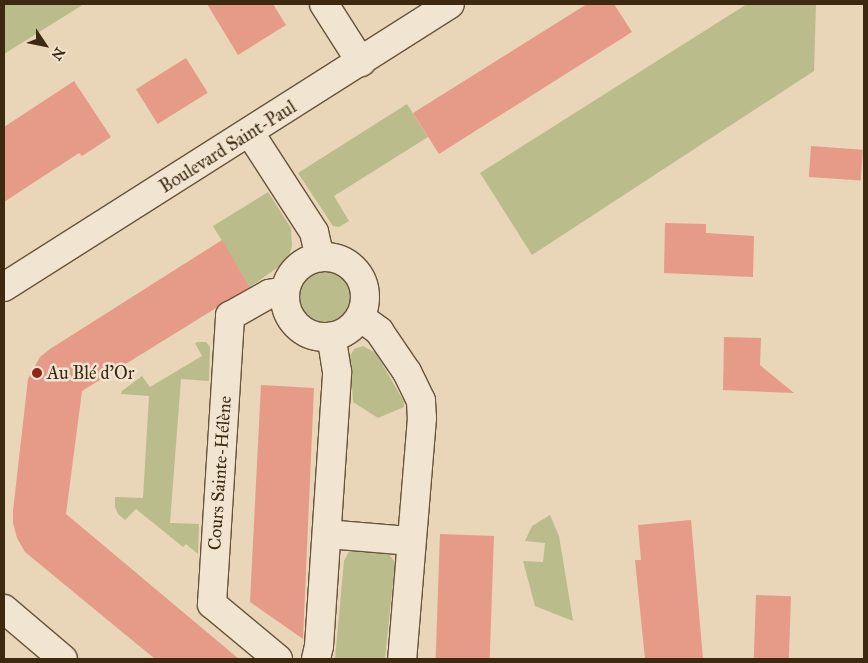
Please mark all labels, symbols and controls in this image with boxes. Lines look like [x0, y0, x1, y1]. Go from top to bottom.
north arrow [20, 20, 70, 70]
text: N [47, 44, 68, 63]
street label: Boulevard Saint-Paul [156, 96, 300, 198]
place label: Au Blé d'Or [47, 362, 134, 384]
marker: Au Blé d'Or [31, 367, 43, 379]
street label: Cours Sainte-Hélène [204, 395, 236, 551]

